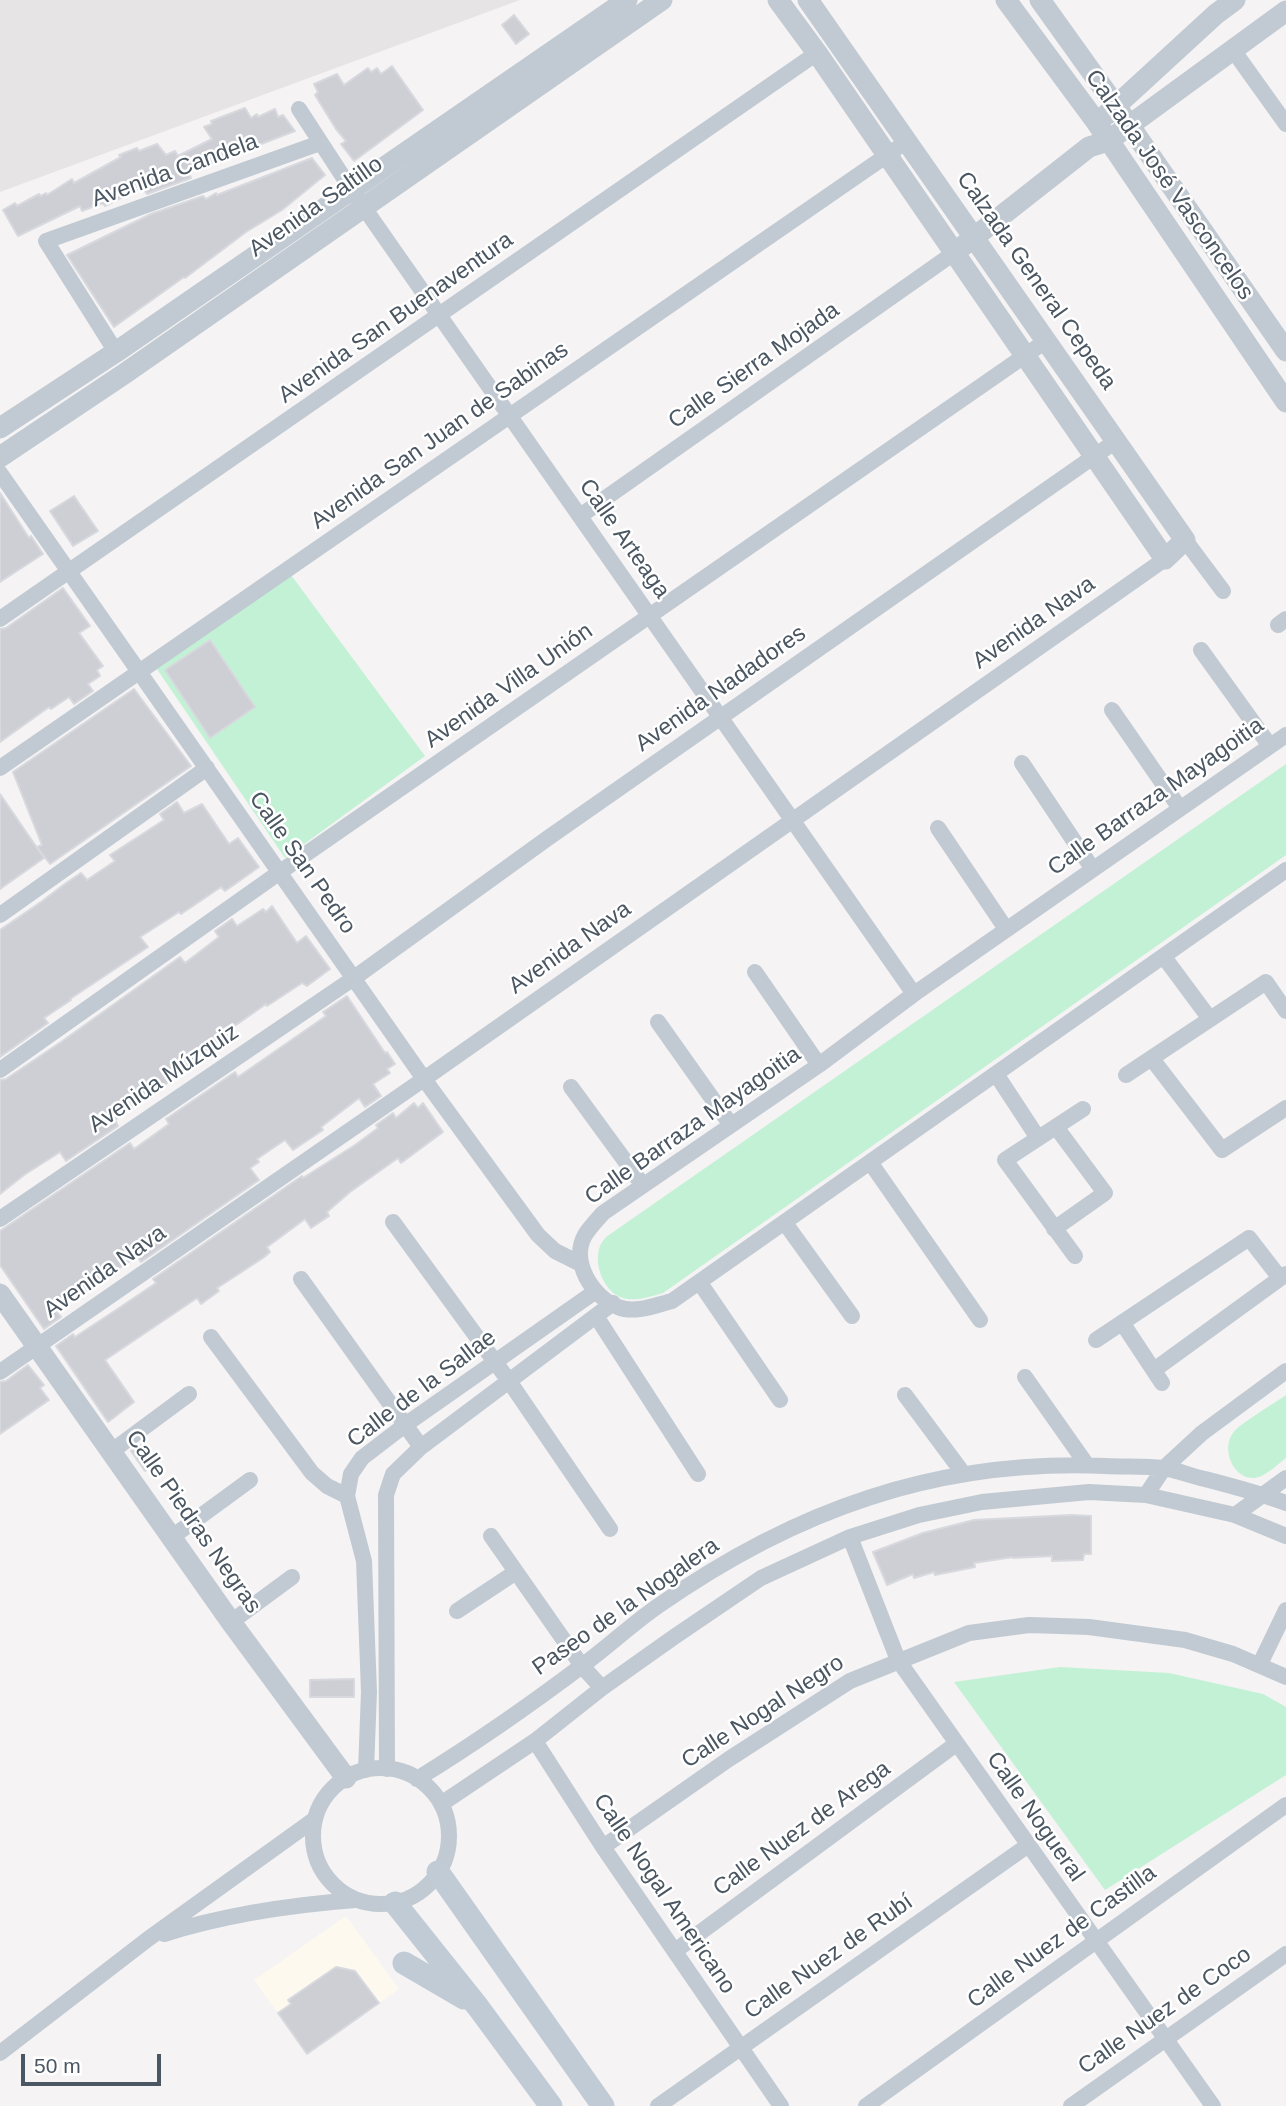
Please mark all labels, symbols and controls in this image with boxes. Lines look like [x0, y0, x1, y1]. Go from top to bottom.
street label: Calzada José Vasconcelos [1079, 65, 1259, 305]
street label: Avenida Candela [88, 128, 262, 214]
street label: Avenida Saltillo [244, 151, 388, 263]
street label: Calzada General Cepeda [950, 167, 1122, 395]
street label: Avenida San Buenaventura [274, 227, 518, 409]
street label: Calle Sierra Mojada [663, 297, 845, 435]
street label: Avenida San Juan de Sabinas [306, 336, 574, 536]
street label: Calle Arteaga [573, 474, 675, 604]
street label: Avenida Nava [968, 571, 1100, 675]
street label: Avenida Villa Unión [420, 618, 598, 754]
street label: Avenida Nadadores [631, 620, 811, 758]
street label: Calle Barraza Mayagoitia [1043, 712, 1269, 882]
street label: Calle San Pedro [243, 786, 361, 940]
street label: Avenida Nava [504, 896, 636, 1000]
street label: Avenida Múzquiz [84, 1019, 244, 1139]
street label: Calle Barraza Mayagoitia [580, 1041, 806, 1211]
street label: Avenida Nava [39, 1220, 171, 1324]
street label: Calle de la Sallae [342, 1324, 502, 1454]
street label: Calle Piedras Negras [119, 1425, 267, 1619]
street label: Paseo de la Nogalera [527, 1532, 725, 1682]
street label: Calle Nogal Negro [677, 1649, 849, 1775]
street label: Calle Nogueral [980, 1747, 1090, 1887]
street label: Calle Nuez de Arega [708, 1755, 896, 1903]
street label: Calle Nogal Americano [587, 1789, 741, 1999]
street label: Calle Nuez de Castilla [962, 1859, 1162, 2015]
street label: Calle Nuez de Rubí [739, 1888, 919, 2026]
street label: Calle Nuez de Coco [1073, 1941, 1257, 2081]
scale bar [24, 2039, 164, 2084]
text: 50 m [34, 2054, 81, 2077]

